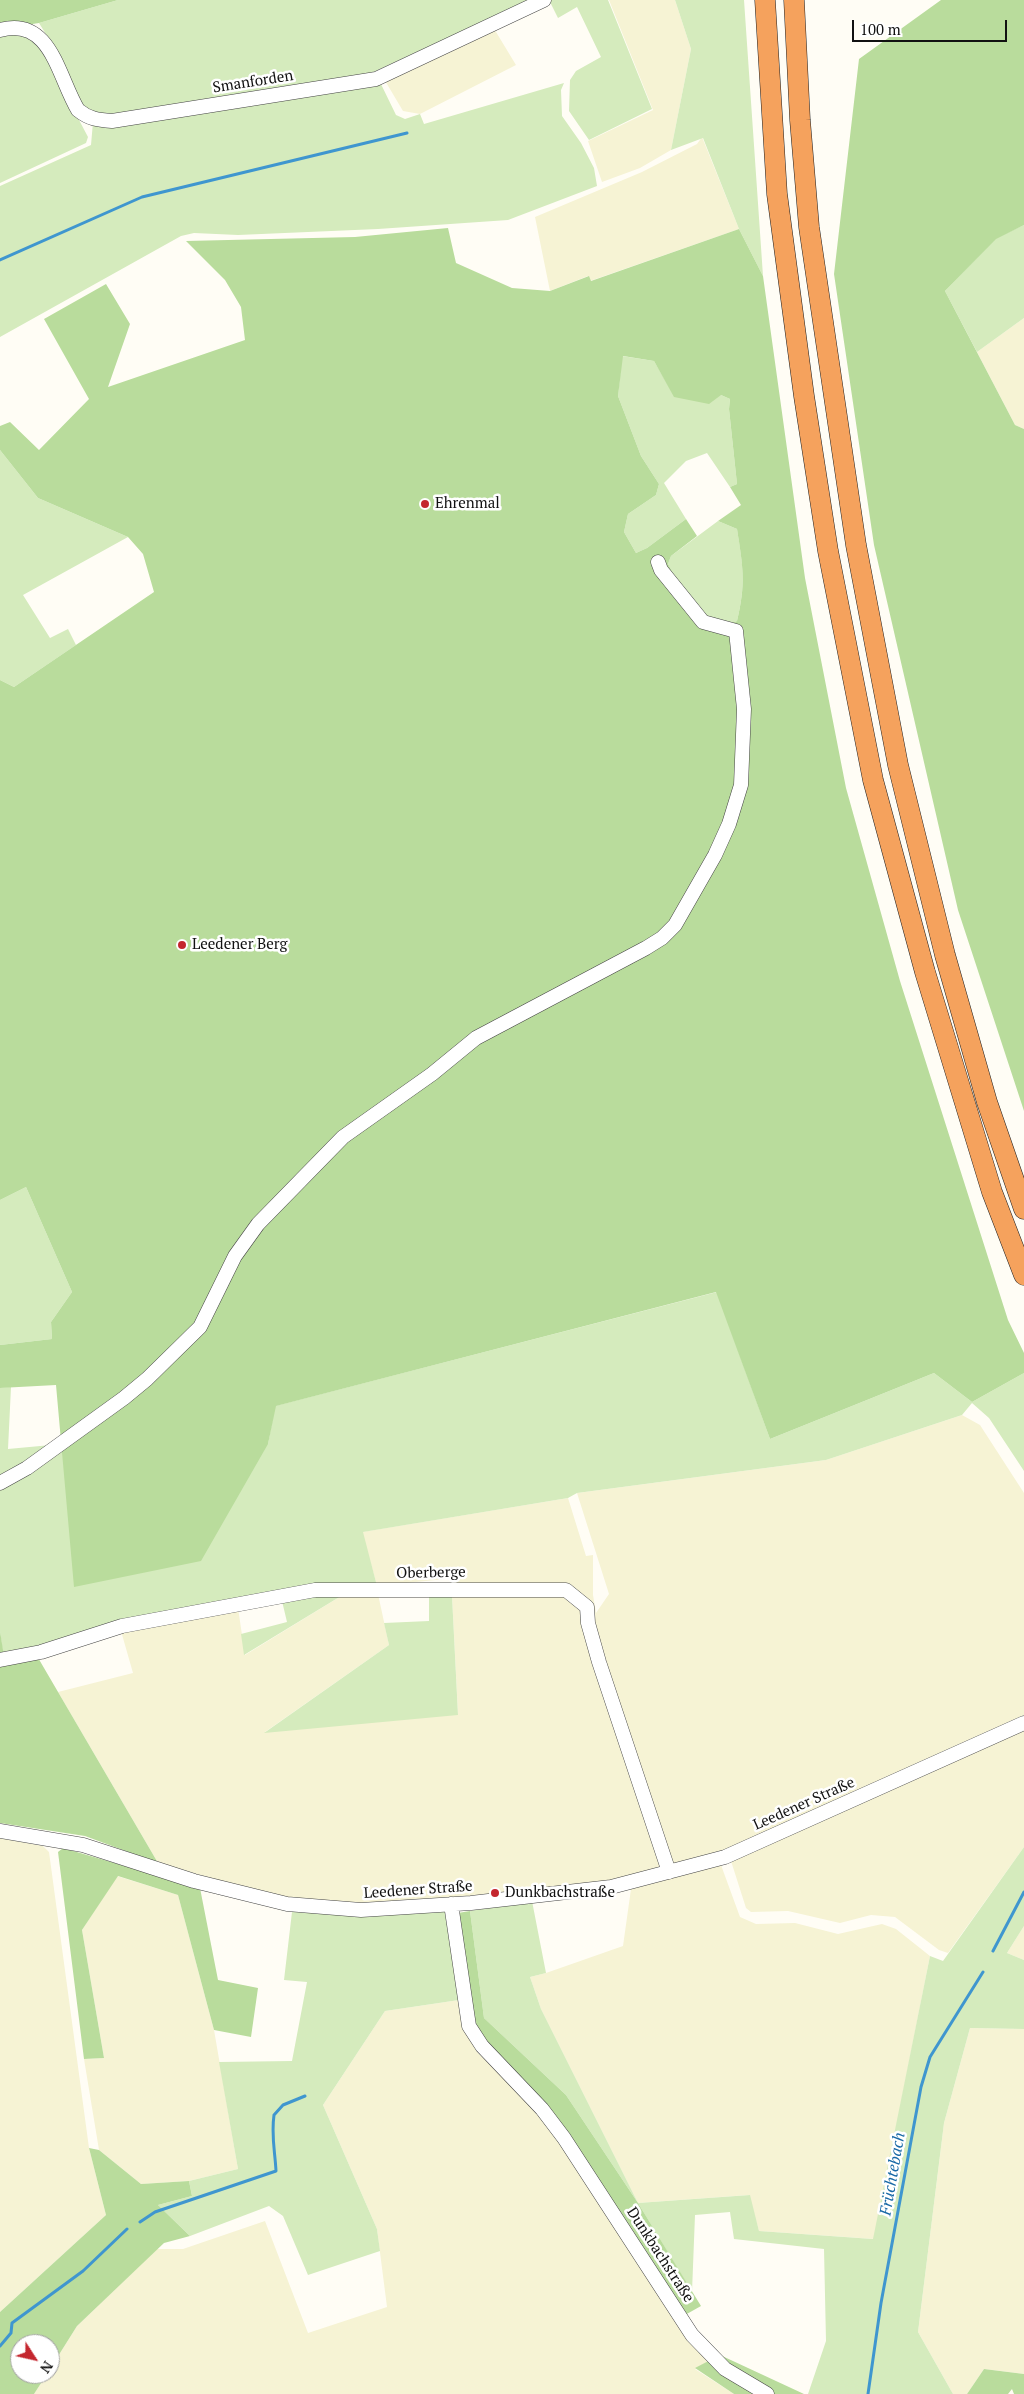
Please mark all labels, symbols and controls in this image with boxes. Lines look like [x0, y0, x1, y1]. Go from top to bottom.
scale bar [854, 10, 1009, 42]
text: 100 m [860, 19, 901, 39]
street label: Smanforden [212, 67, 294, 97]
place label: Ehrenmal [435, 495, 500, 513]
marker: Ehrenmal [419, 498, 431, 510]
place label: Leedener Berg [192, 936, 287, 954]
marker: Leedener Berg [176, 939, 188, 951]
street label: Oberberge [396, 1563, 466, 1583]
street label: Leedener Straße [751, 1774, 857, 1834]
street label: Leedener Straße [363, 1877, 473, 1903]
place label: Dunkbachstraße [505, 1884, 615, 1902]
marker: Dunkbachstraße [489, 1887, 501, 1899]
water label: Früchtebach [876, 2131, 910, 2217]
street label: Dunkbachstraße [623, 2204, 697, 2306]
north arrow [10, 2334, 60, 2384]
text: N [36, 2358, 58, 2377]

